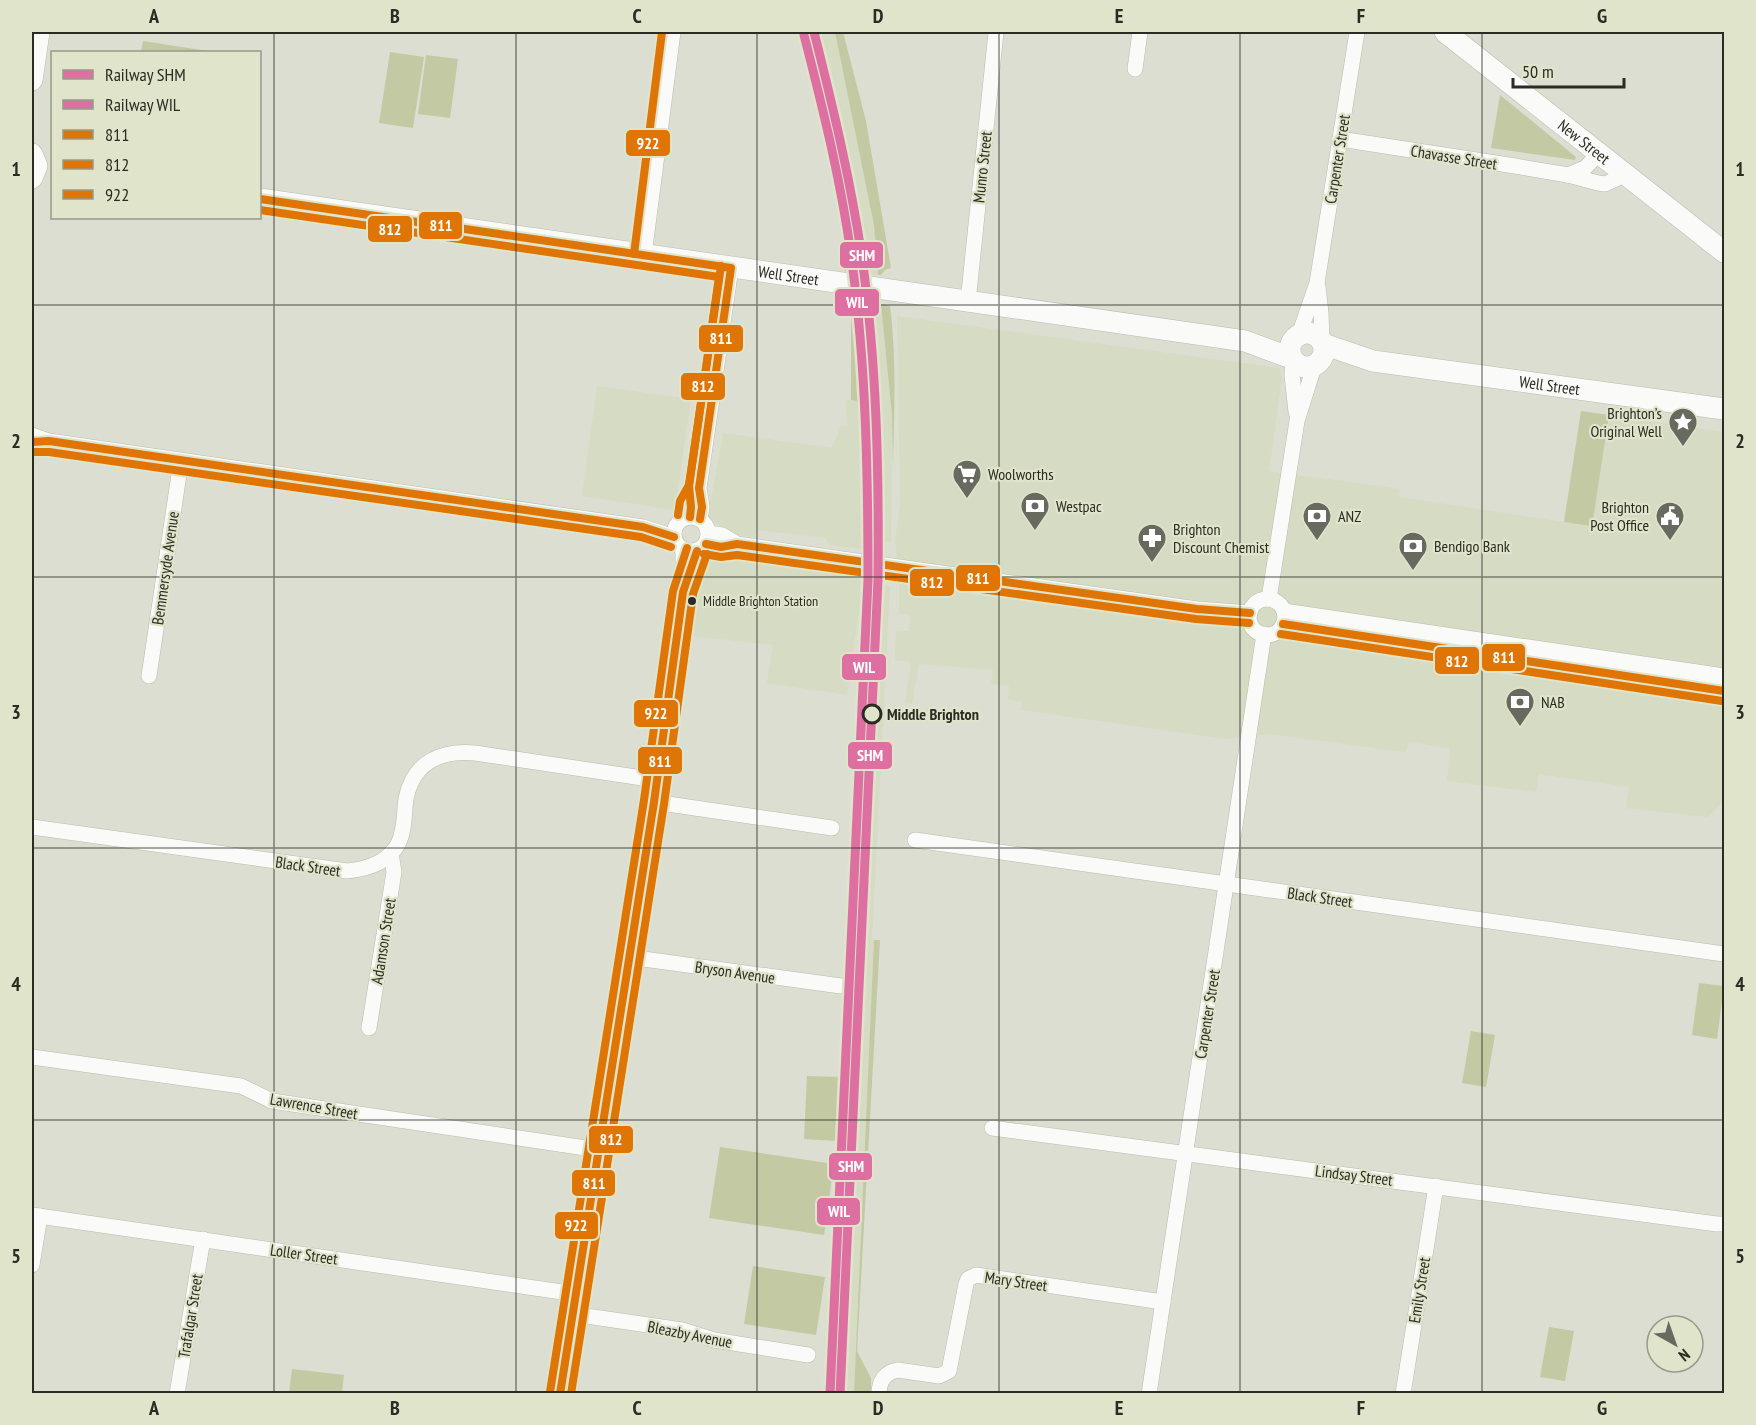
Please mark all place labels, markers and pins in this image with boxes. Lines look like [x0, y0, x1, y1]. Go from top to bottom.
place label: Brighton’s Original Well [1590, 403, 1662, 441]
place icon: Brighton’s Original Well [1667, 406, 1699, 448]
supermarket icon: Woolworths [951, 458, 983, 500]
place label: Woolworths [988, 464, 1054, 484]
bank icon: Westpac [1019, 490, 1051, 532]
place label: Westpac [1056, 496, 1102, 516]
place label: Brighton Post Office [1590, 497, 1649, 535]
bank icon: ANZ [1301, 500, 1333, 542]
public building icon: Brighton Post Office [1654, 500, 1686, 542]
place label: ANZ [1338, 506, 1361, 526]
place label: Brighton Discount Chemist [1173, 519, 1270, 557]
pharmacy icon: Brighton Discount Chemist [1136, 522, 1168, 564]
bank icon: Bendigo Bank [1397, 530, 1429, 572]
place label: Bendigo Bank [1434, 536, 1511, 556]
place label: Middle Brighton Station [703, 592, 818, 610]
marker: Middle Brighton Station [686, 595, 698, 607]
bank icon: NAB [1504, 686, 1536, 728]
place label: NAB [1541, 692, 1565, 712]
marker: Middle Brighton [862, 704, 882, 724]
place label: Middle Brighton [887, 704, 979, 724]

